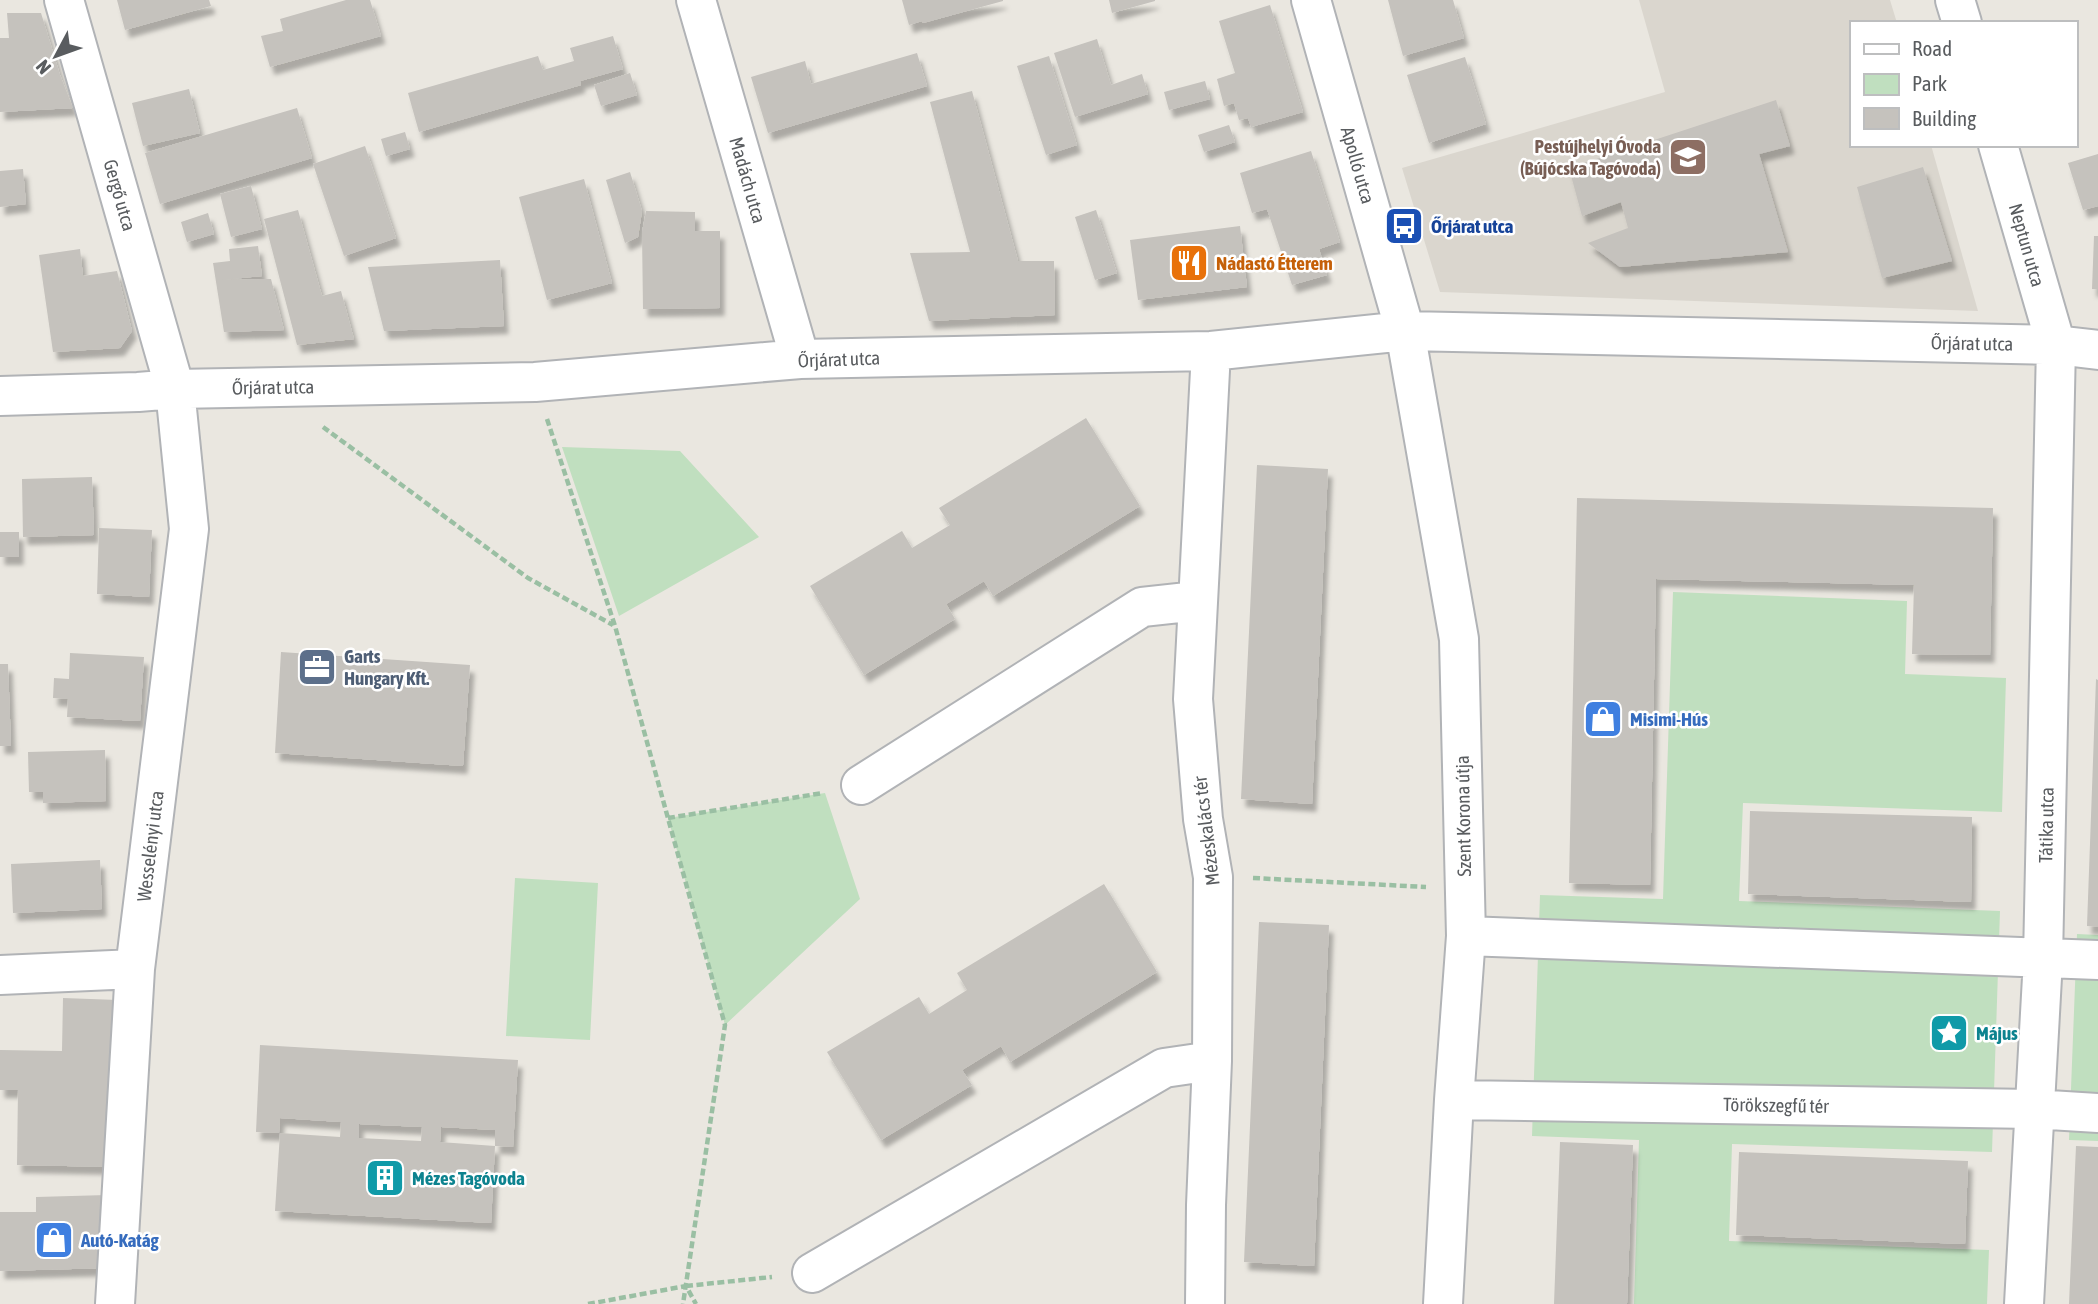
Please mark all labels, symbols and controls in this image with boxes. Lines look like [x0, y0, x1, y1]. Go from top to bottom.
north arrow [21, 21, 91, 91]
legend [1850, 21, 2077, 147]
text: Road [1912, 36, 1952, 60]
text: N [31, 56, 55, 79]
text: Park [1912, 71, 1947, 95]
text: Building [1912, 106, 1976, 130]
street label: Apolló utca [1337, 124, 1379, 206]
street label: Madách utca [725, 134, 771, 226]
place label: Pestújhelyi Óvoda (Bújócska Tagóvoda) [1520, 135, 1661, 179]
school or university icon: Pestújhelyi Óvoda (Bújócska Tagóvoda) [1667, 136, 1709, 178]
street label: Gergő utca [99, 157, 141, 233]
street label: Neptun utca [2005, 201, 2049, 289]
bus stop icon: Őrjárat utca [1383, 205, 1425, 247]
place label: Őrjárat utca [1431, 215, 1514, 237]
restaurant icon: Nádastó Étterem [1168, 242, 1210, 284]
place label: Nádastó Étterem [1216, 252, 1333, 274]
street label: Őrjárat utca [1931, 331, 2013, 355]
street label: Őrjárat utca [797, 347, 881, 371]
street label: Őrjárat utca [232, 375, 314, 399]
place label: Garts Hungary Kft. [344, 645, 430, 689]
office icon: Garts Hungary Kft. [296, 646, 338, 688]
shop icon: Misimi-Hús [1582, 698, 1624, 740]
place label: Misimi-Hús [1630, 708, 1708, 730]
street label: Szent Korona útja [1451, 755, 1475, 877]
street label: Mézeskalács tér [1188, 775, 1224, 887]
street label: Tátika utca [2034, 787, 2058, 863]
street label: Wesselényi utca [132, 789, 168, 903]
place icon: Május [1928, 1012, 1970, 1054]
place label: Május [1976, 1022, 2018, 1044]
street label: Törökszegfű tér [1723, 1093, 1829, 1117]
building icon: Mézes Tagóvoda [364, 1157, 406, 1199]
place label: Mézes Tagóvoda [412, 1167, 525, 1189]
shop icon: Autó-Katág [33, 1219, 75, 1261]
place label: Autó-Katág [80, 1229, 160, 1251]

